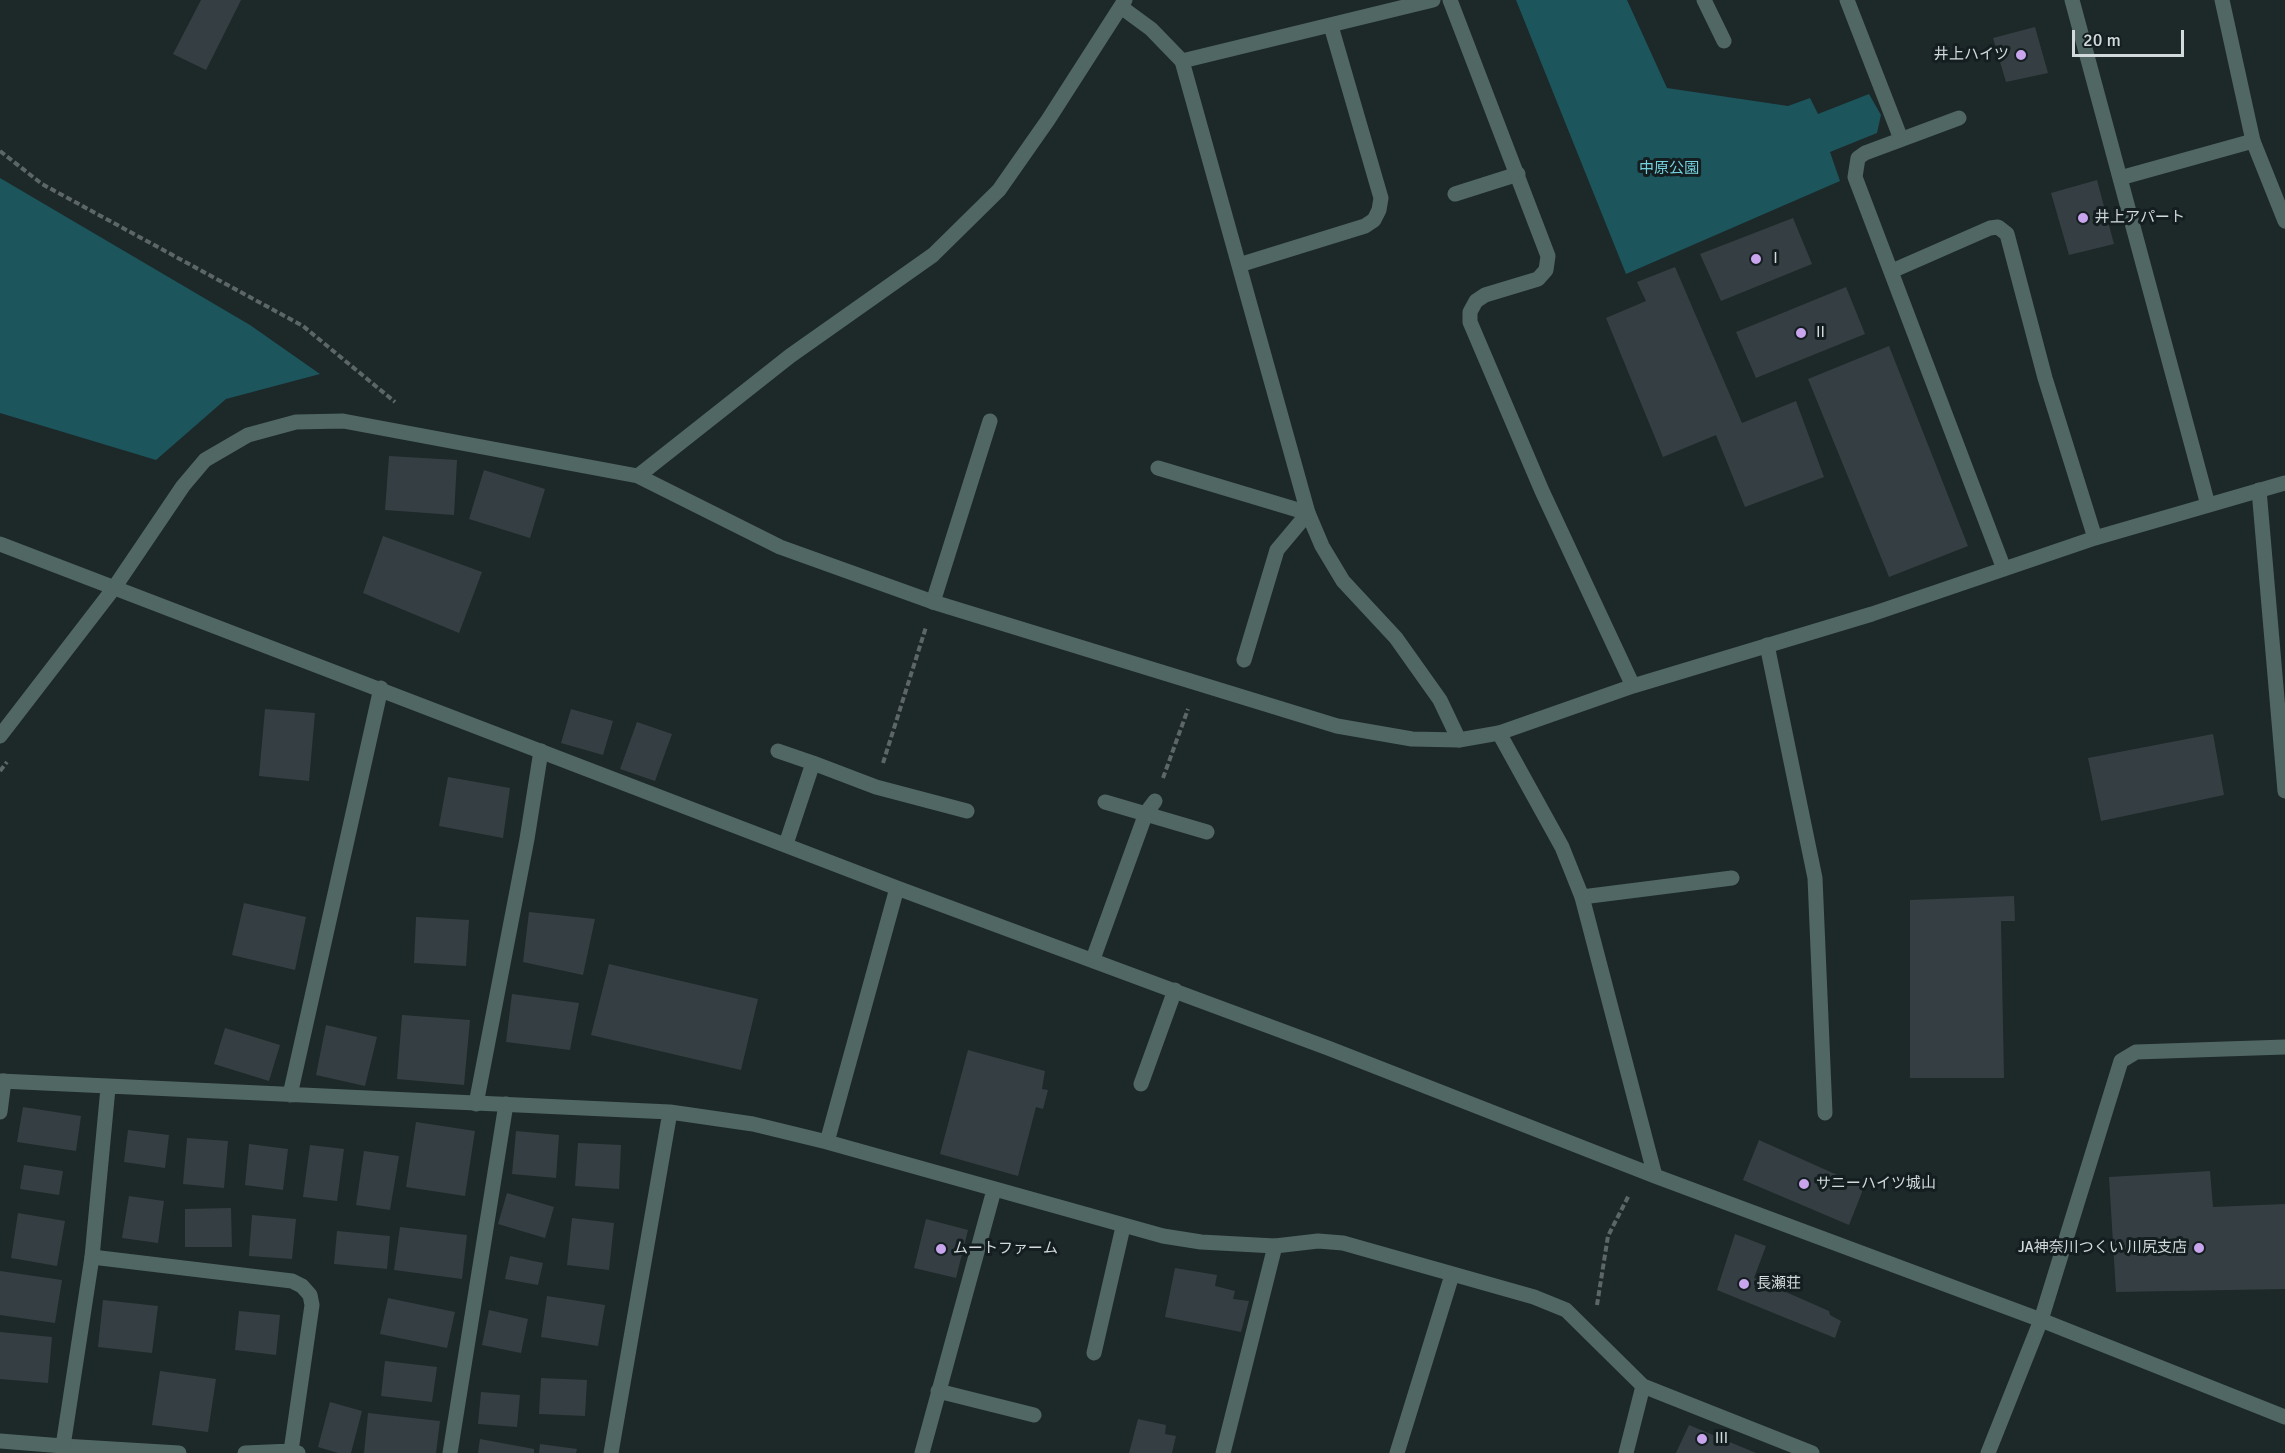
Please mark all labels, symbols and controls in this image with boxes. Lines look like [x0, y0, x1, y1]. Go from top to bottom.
scale bar [2075, 18, 2188, 56]
text: 20 m [2083, 29, 2121, 51]
place label: 井上ハイツ [1934, 46, 2009, 64]
marker: 井上ハイツ [2014, 48, 2028, 62]
park label: 中原公園 [1639, 160, 1699, 178]
place label: 井上アパート [2095, 209, 2185, 227]
marker: 井上アパート [2076, 211, 2090, 225]
place label: Ⅰ [1768, 250, 1783, 268]
marker: Ⅰ [1749, 252, 1763, 266]
place label: Ⅱ [1813, 324, 1828, 342]
marker: Ⅱ [1794, 326, 1808, 340]
place label: サニーハイツ城山 [1816, 1175, 1936, 1193]
marker: サニーハイツ城山 [1797, 1177, 1811, 1191]
place label: JA神奈川つくい 川尻支店 [2018, 1239, 2187, 1257]
place label: ムートファーム [953, 1240, 1058, 1258]
marker: JA神奈川つくい 川尻支店 [2192, 1241, 2206, 1255]
marker: ムートファーム [934, 1242, 948, 1256]
place label: 長瀬荘 [1756, 1275, 1801, 1293]
marker: 長瀬荘 [1737, 1277, 1751, 1291]
place label: Ⅲ [1714, 1430, 1729, 1448]
marker: Ⅲ [1695, 1432, 1709, 1446]

